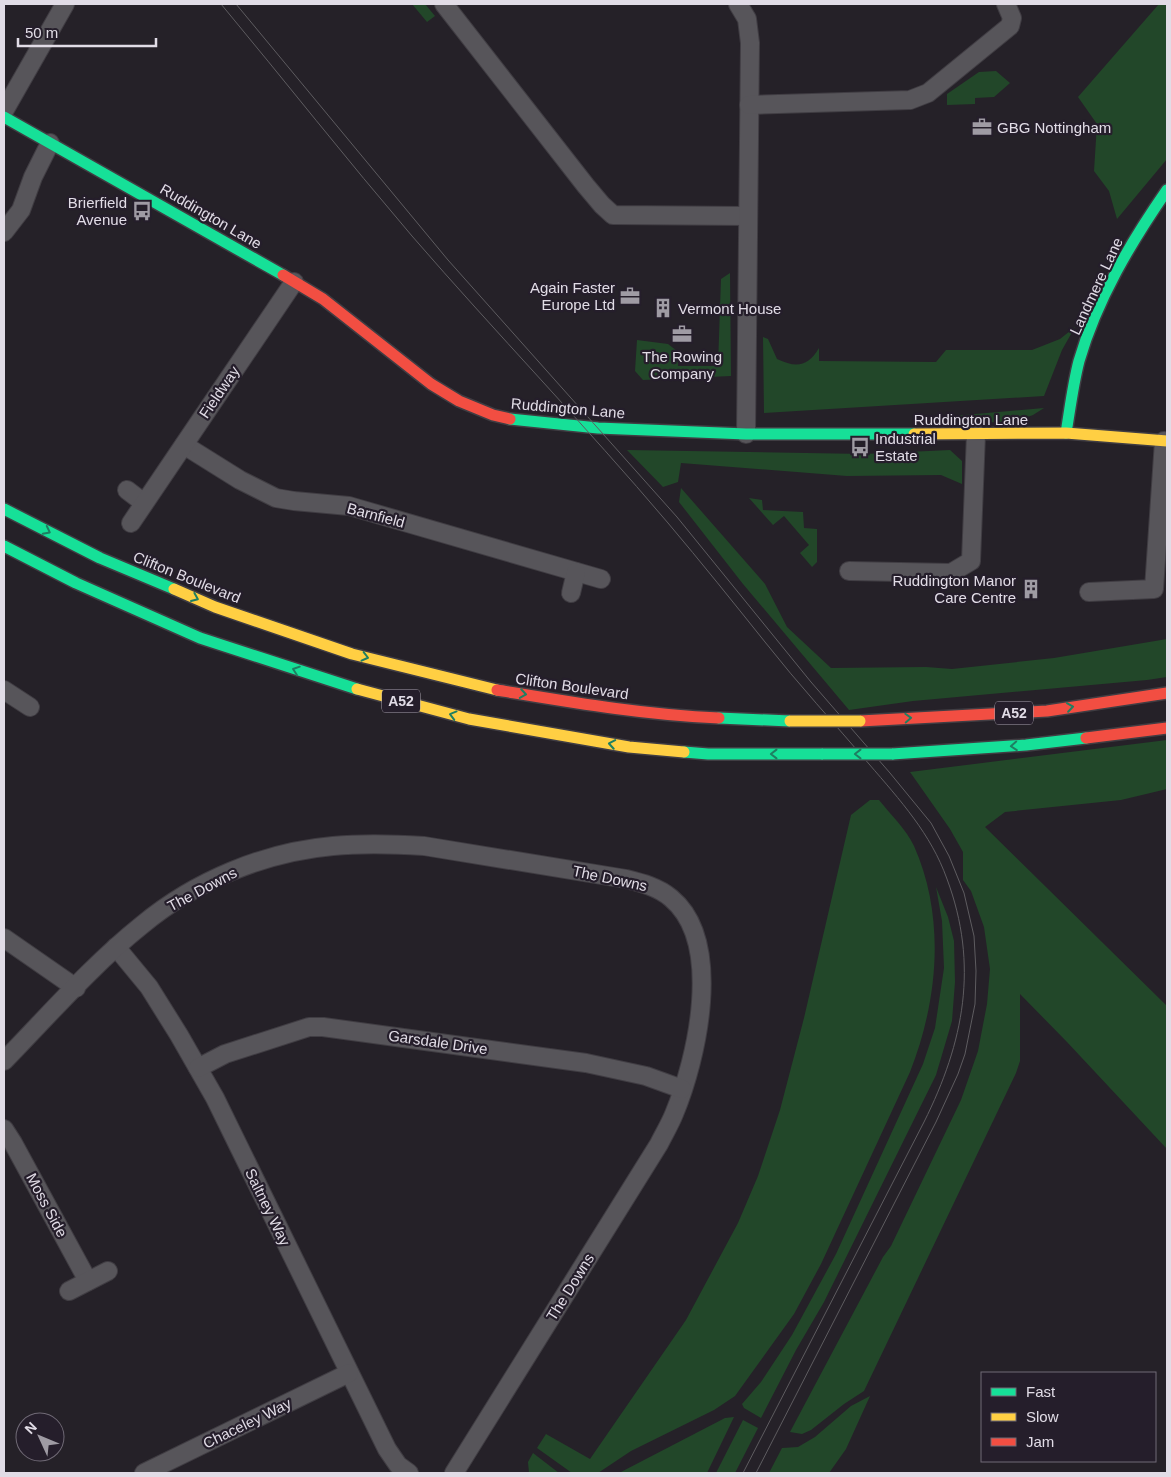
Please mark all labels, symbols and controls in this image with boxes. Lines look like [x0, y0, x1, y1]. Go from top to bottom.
scale bar [18, 15, 155, 47]
text: 50 m [25, 24, 58, 41]
office icon: GBG Nottingham [971, 116, 993, 138]
place label: GBG Nottingham [997, 119, 1111, 136]
street label: Ruddington Lane [157, 180, 265, 252]
place label: Brierfield Avenue [68, 194, 127, 228]
bus stop icon: Brierfield Avenue [131, 200, 153, 222]
street label: Landmere Lane [1066, 235, 1126, 337]
place label: Again Faster Europe Ltd [530, 279, 615, 313]
office icon: Again Faster Europe Ltd [619, 285, 641, 307]
building icon: Vermont House [652, 297, 674, 319]
place label: Vermont House [678, 300, 781, 317]
office icon: The Rowing Company [671, 323, 693, 345]
place label: The Rowing Company [642, 348, 722, 382]
street label: Fieldway [195, 362, 243, 421]
street label: Ruddington Lane [510, 395, 626, 421]
street label: Ruddington Lane [914, 411, 1028, 428]
place label: Industrial Estate [875, 430, 936, 464]
bus stop icon: Industrial Estate [849, 436, 871, 458]
street label: Barnfield [345, 499, 407, 531]
one-way arrow [42, 525, 51, 535]
street label: Clifton Boulevard [131, 548, 243, 606]
place label: Ruddington Manor Care Centre [893, 572, 1016, 606]
building icon: Ruddington Manor Care Centre [1020, 578, 1042, 600]
one-way arrow [190, 592, 199, 603]
one-way arrow [361, 651, 370, 662]
one-way arrow [293, 666, 301, 676]
street label: Clifton Boulevard [514, 670, 630, 702]
road number: A52 [382, 689, 420, 712]
one-way arrow [519, 689, 528, 699]
road number: A52 [995, 701, 1033, 724]
one-way arrow [1066, 703, 1075, 713]
one-way arrow [448, 710, 457, 721]
one-way arrow [905, 713, 913, 724]
one-way arrow [608, 740, 617, 750]
one-way arrow [1010, 740, 1018, 751]
one-way arrow [770, 749, 778, 759]
one-way arrow [854, 749, 862, 759]
street label: The Downs [571, 862, 649, 894]
street label: The Downs [165, 864, 239, 914]
street label: Garsdale Drive [387, 1027, 489, 1057]
street label: Saltney Way [242, 1166, 294, 1249]
street label: Moss Side [23, 1170, 71, 1240]
street label: The Downs [543, 1250, 597, 1324]
legend [981, 1372, 1156, 1462]
text: Fast [1026, 1383, 1056, 1400]
street label: Chaceley Way [200, 1394, 294, 1452]
text: Slow [1026, 1408, 1059, 1425]
north arrow [15, 1412, 65, 1462]
text: N [21, 1419, 40, 1437]
text: Jam [1026, 1433, 1054, 1450]

